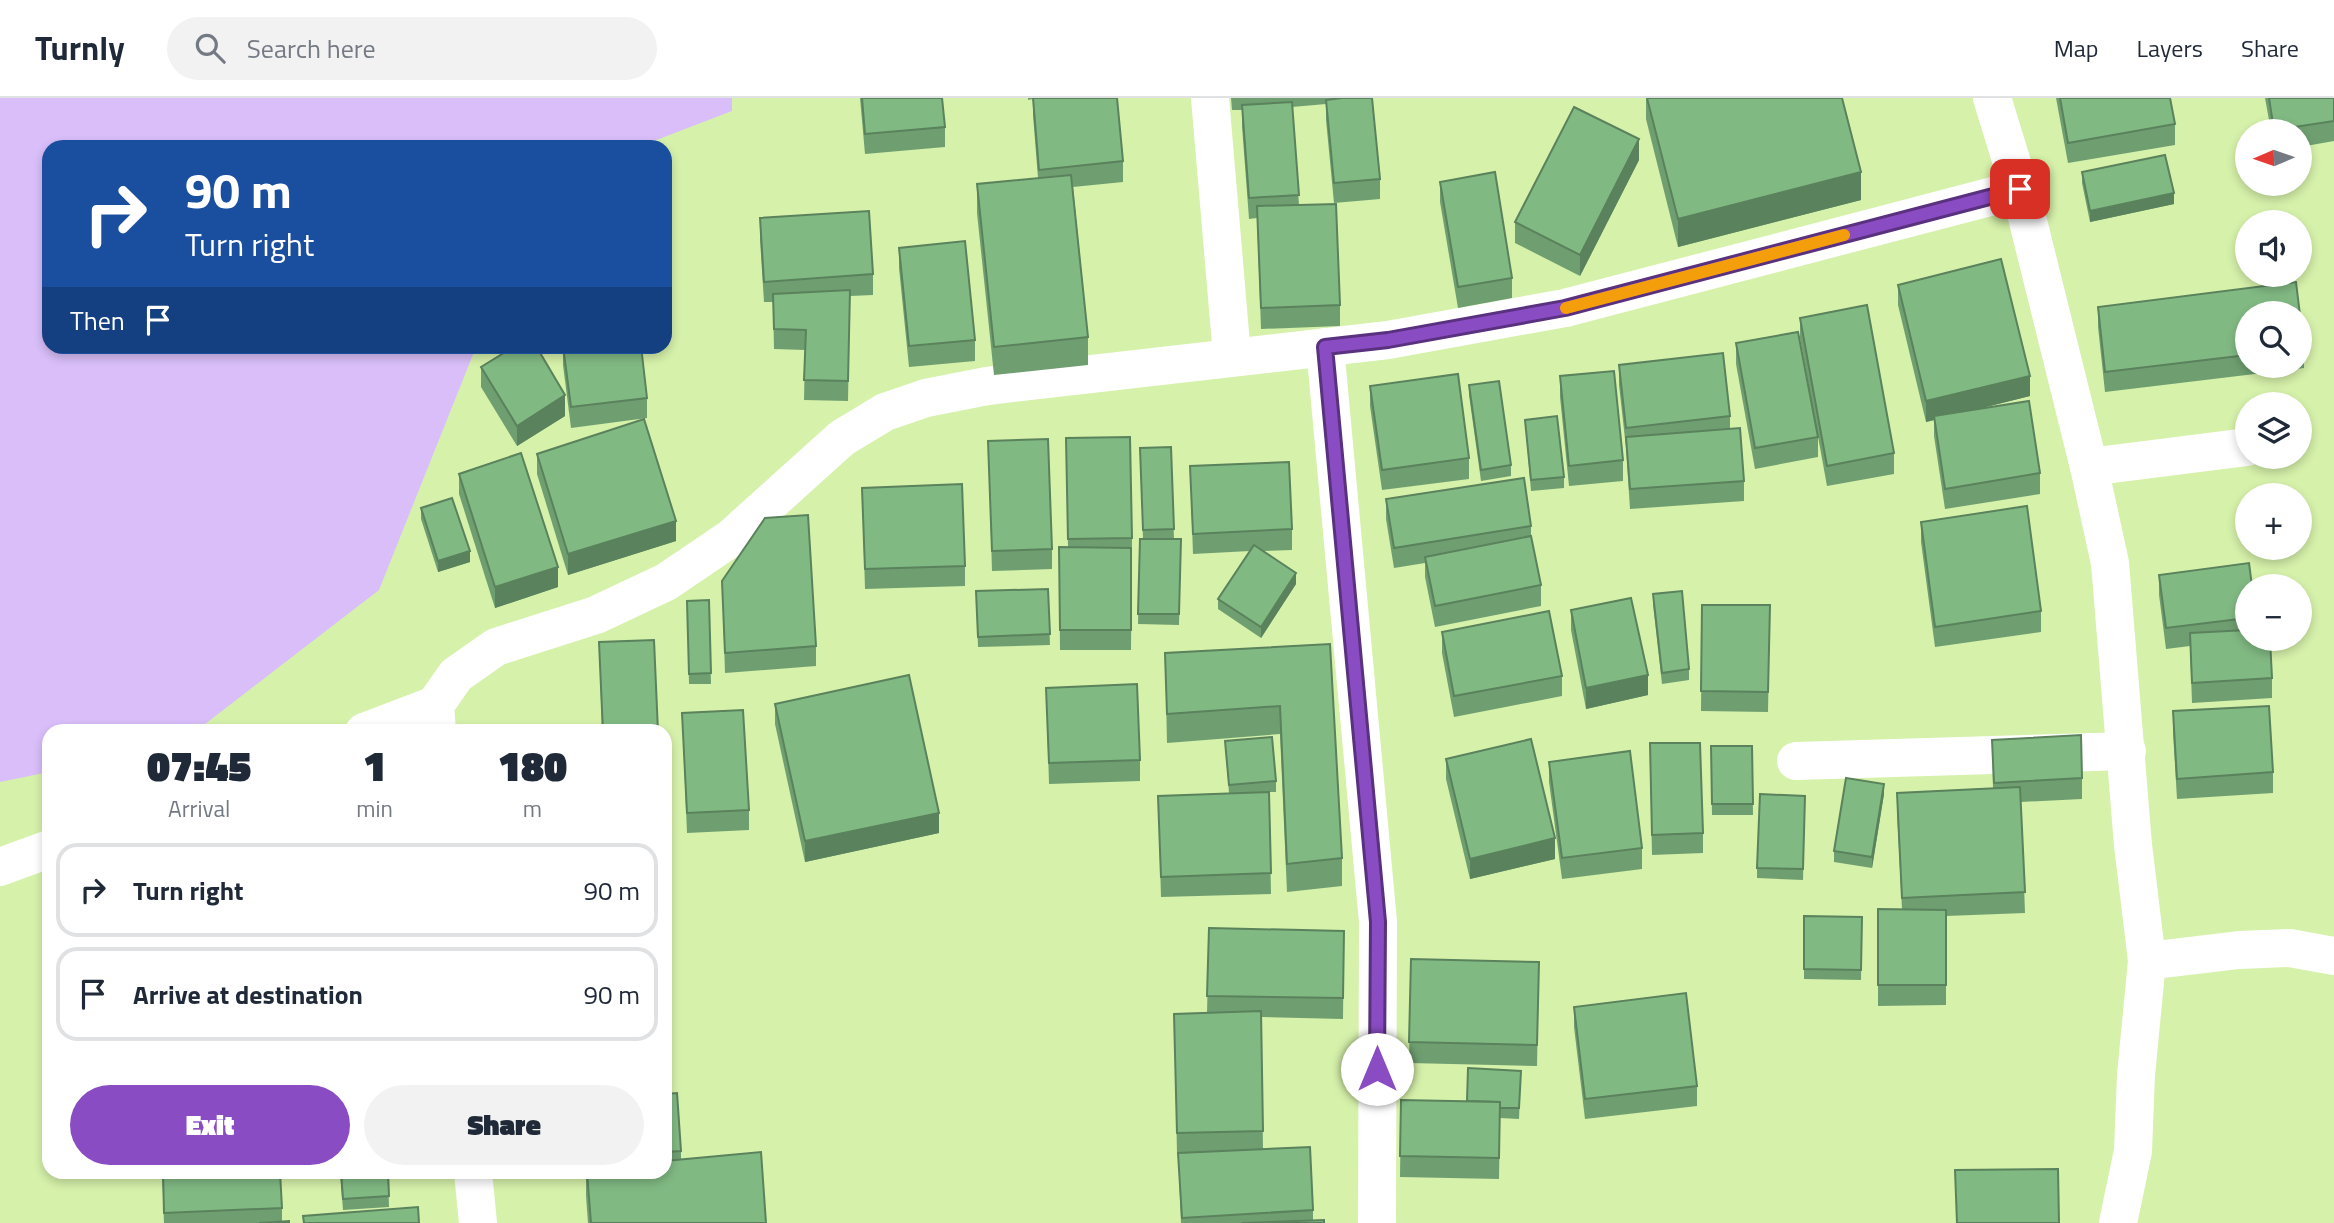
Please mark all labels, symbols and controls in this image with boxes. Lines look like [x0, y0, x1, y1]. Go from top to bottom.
search box [167, 17, 657, 80]
text: Turnly [35, 23, 125, 73]
icon: search [191, 29, 229, 67]
text: Search here [247, 29, 376, 68]
text: Map [2054, 30, 2099, 66]
text: Layers [2137, 30, 2203, 66]
text: Share [2241, 30, 2299, 66]
north arrow [2235, 119, 2312, 196]
map controls [2235, 119, 2312, 651]
text: 90 m [185, 152, 292, 227]
pin [1990, 159, 2050, 219]
icon: right [70, 168, 161, 259]
icon: arrive [2001, 170, 2039, 208]
button: sound [2235, 210, 2312, 287]
text: Turn right [185, 220, 314, 268]
text: Then [70, 301, 125, 340]
icon: arrive [139, 301, 177, 339]
button: search [2235, 301, 2312, 378]
button: layers [2235, 392, 2312, 469]
button: + [2235, 483, 2312, 560]
button: − [2235, 574, 2312, 651]
text: 07:45 [147, 733, 251, 797]
text: 1 [363, 733, 386, 797]
text: 180 [498, 733, 567, 797]
text: Arrival [168, 791, 230, 826]
text: min [356, 791, 393, 826]
text: m [523, 791, 542, 826]
icon: right [74, 871, 112, 909]
text: Turn right [133, 871, 244, 910]
text: 90 m [583, 871, 640, 910]
icon: arrive [74, 975, 112, 1013]
text: Arrive at destination [133, 975, 363, 1014]
text: 90 m [583, 975, 640, 1014]
position arrow [1340, 1032, 1414, 1106]
button: Exit [70, 1085, 350, 1165]
button: Share [364, 1085, 644, 1165]

